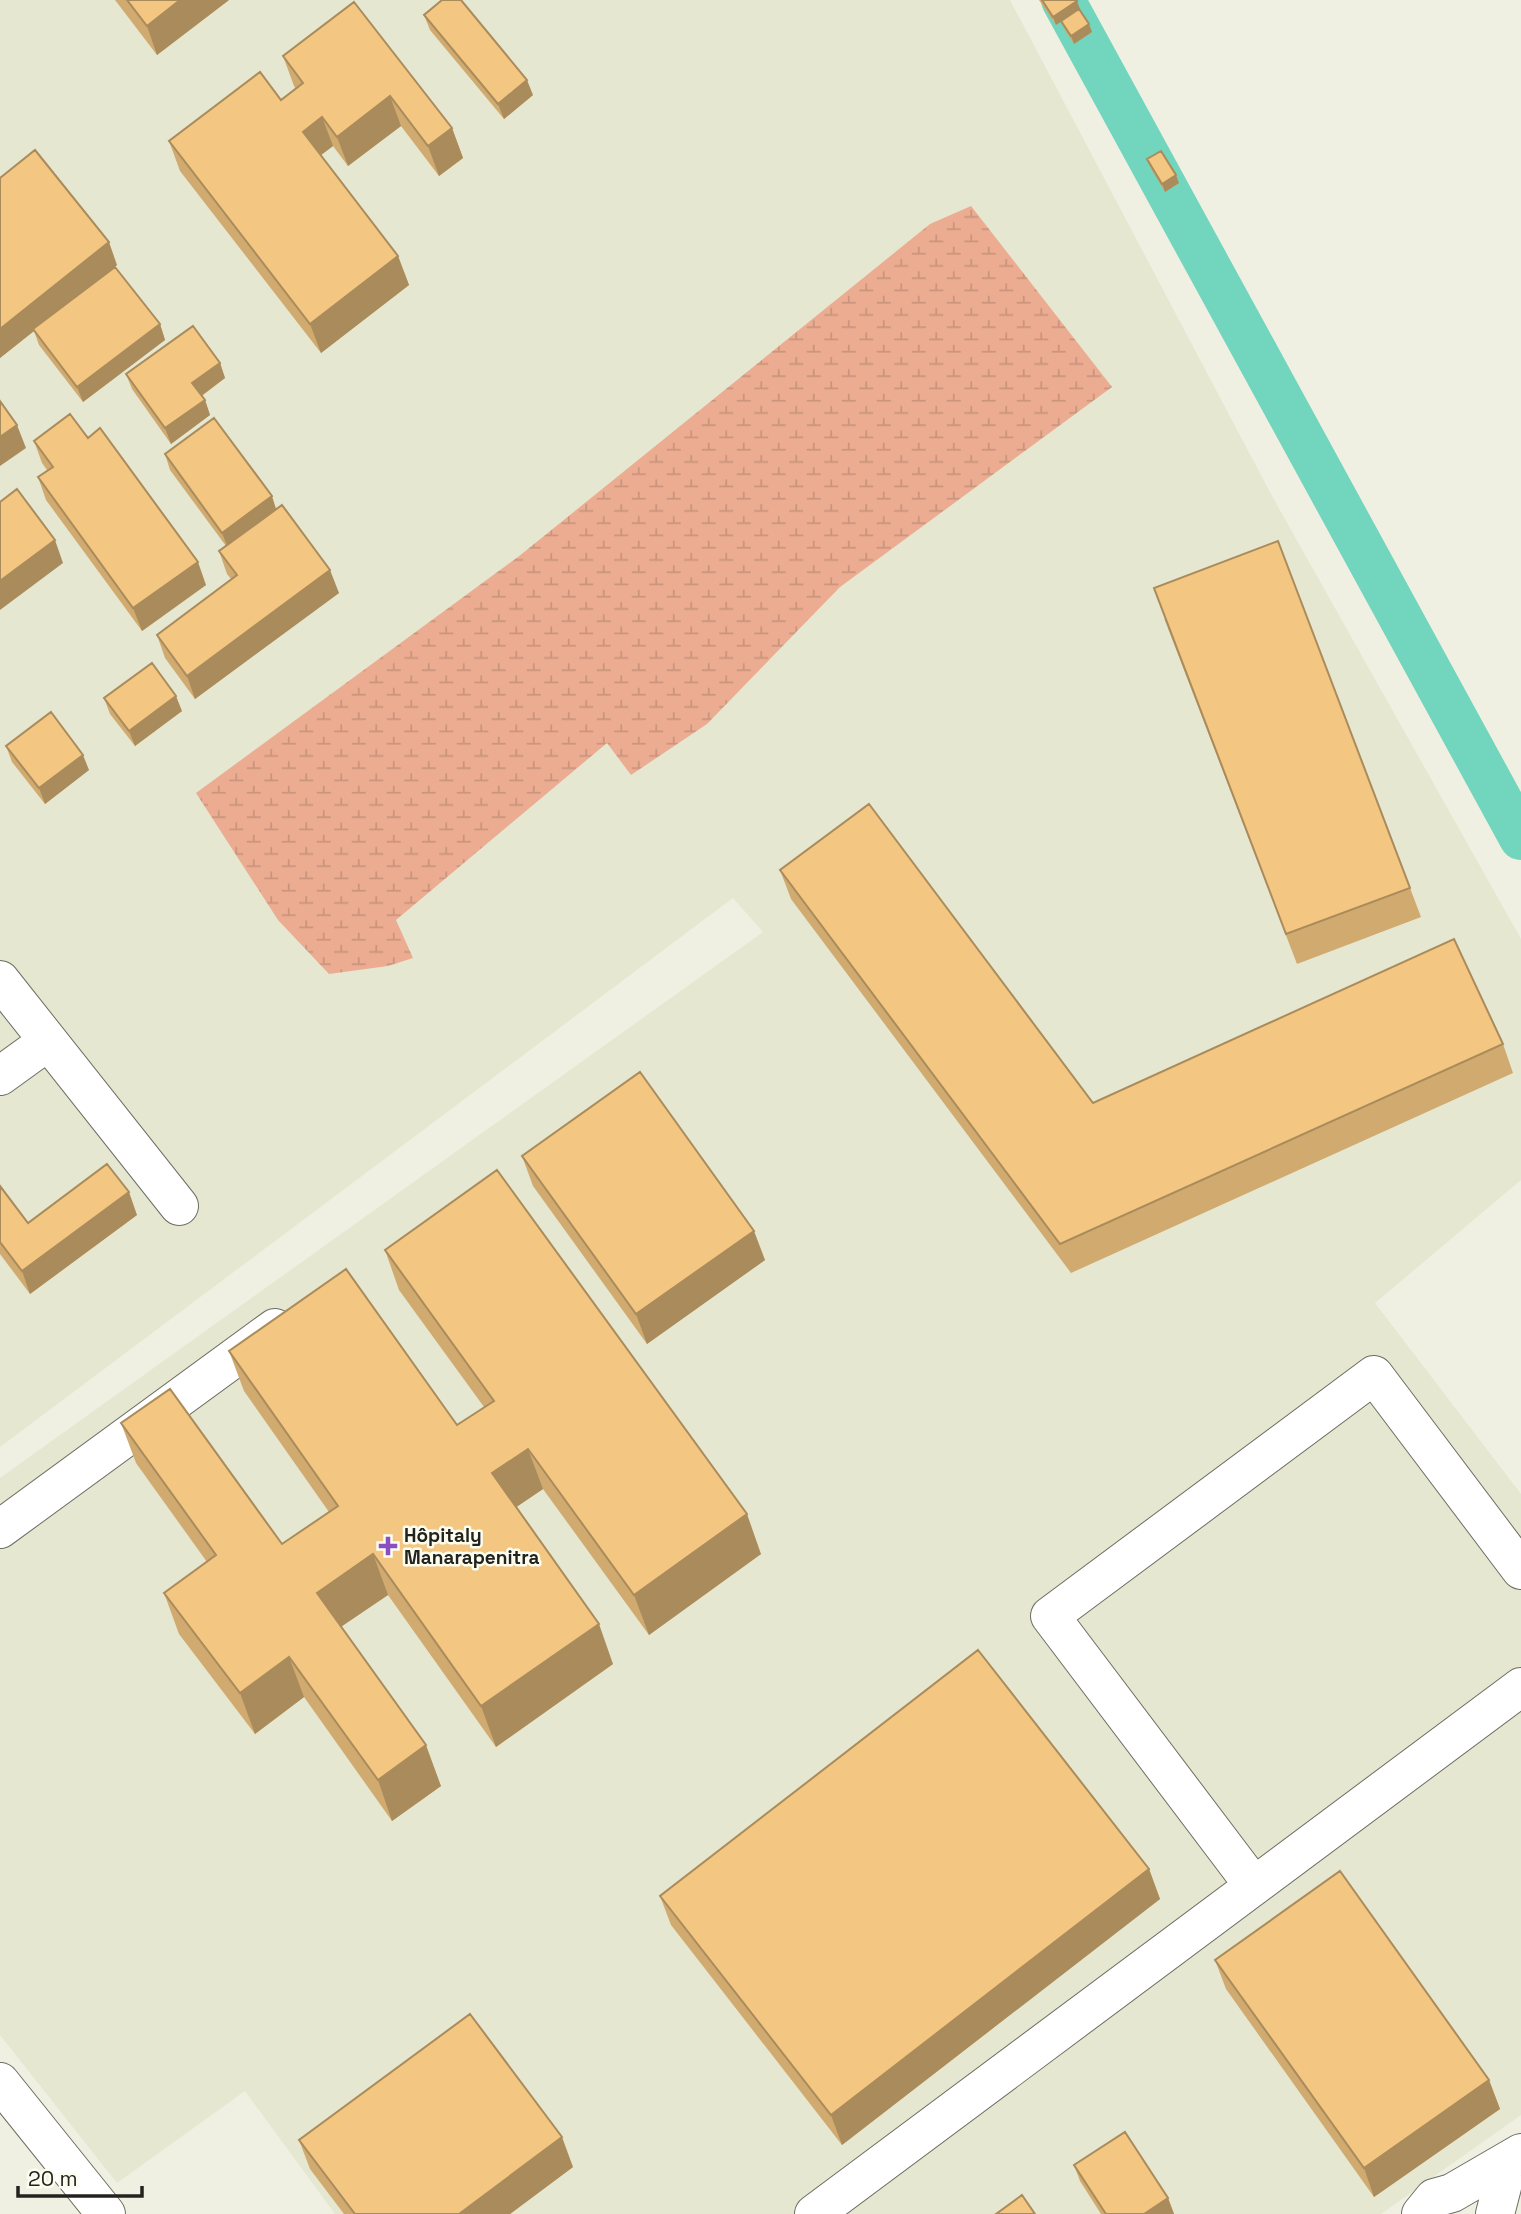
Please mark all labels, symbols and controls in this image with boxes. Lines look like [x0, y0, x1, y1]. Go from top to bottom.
place label: Hôpitaly Manarapenitra [404, 1523, 540, 1570]
marker: Hôpitaly Manarapenitra [378, 1536, 398, 1556]
scale bar [18, 2154, 142, 2198]
text: 20 m [28, 2165, 78, 2192]

